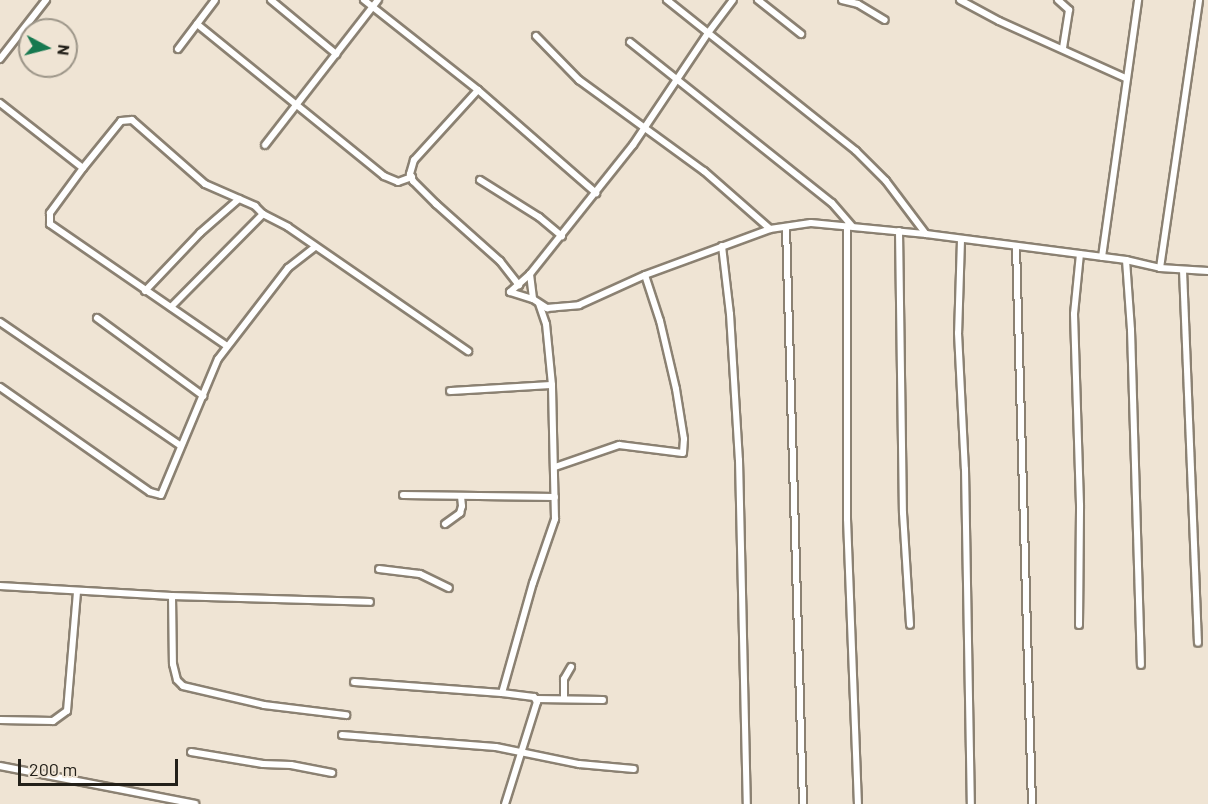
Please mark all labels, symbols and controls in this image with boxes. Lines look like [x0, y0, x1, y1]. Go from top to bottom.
north arrow [18, 18, 78, 78]
text: N [54, 44, 74, 56]
scale bar [21, 747, 182, 785]
text: 200 m [29, 758, 77, 780]

